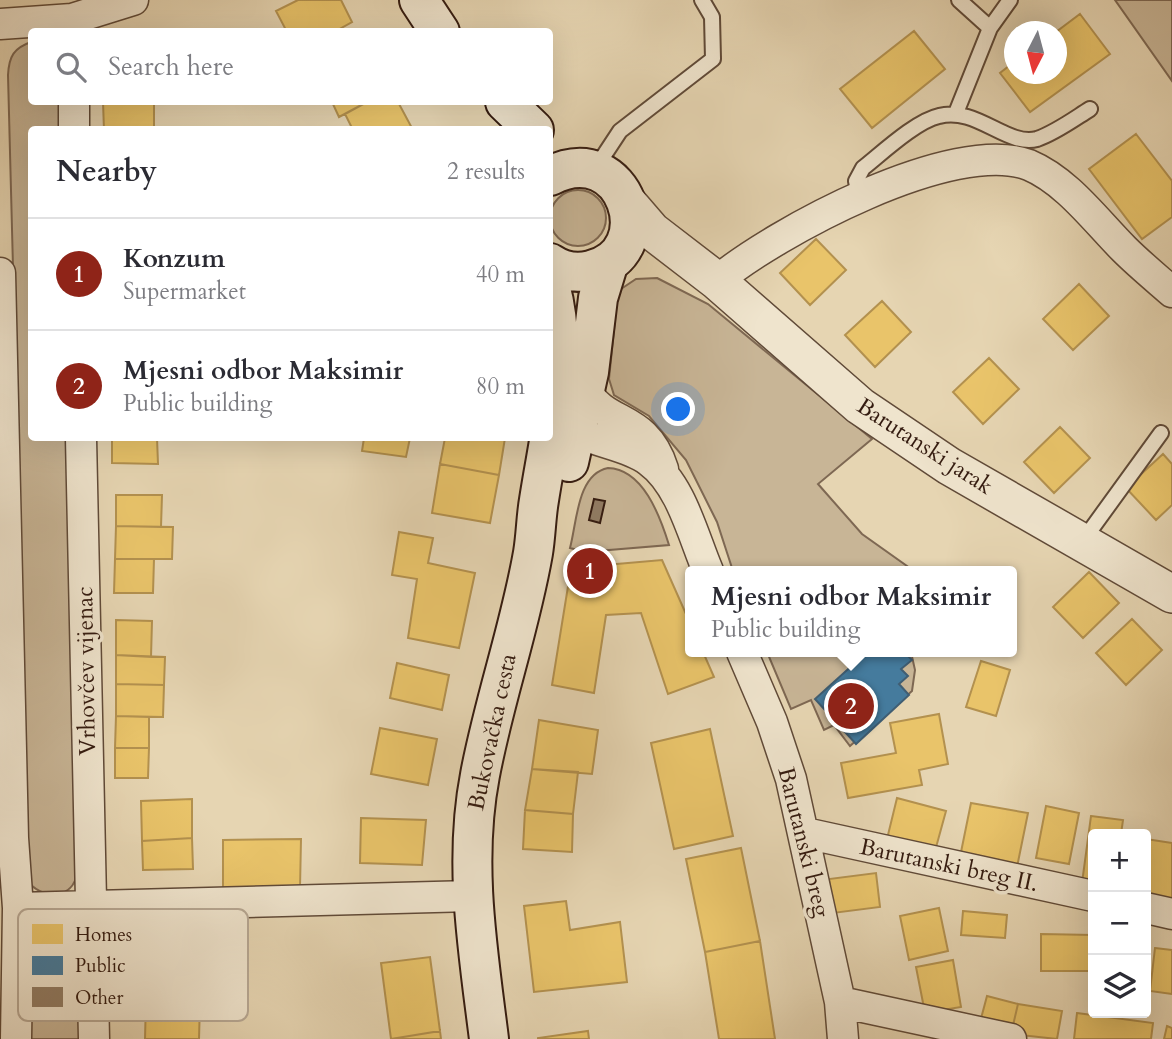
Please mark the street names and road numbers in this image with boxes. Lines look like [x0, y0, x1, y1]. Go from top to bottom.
street label: Barutanski jarak [851, 390, 1000, 502]
street label: Vrhovčev vijenac [69, 586, 103, 756]
street label: Bukovačka cesta [460, 651, 524, 813]
street label: Barutanski breg [770, 764, 838, 920]
street label: Barutanski breg II. [857, 831, 1041, 899]

